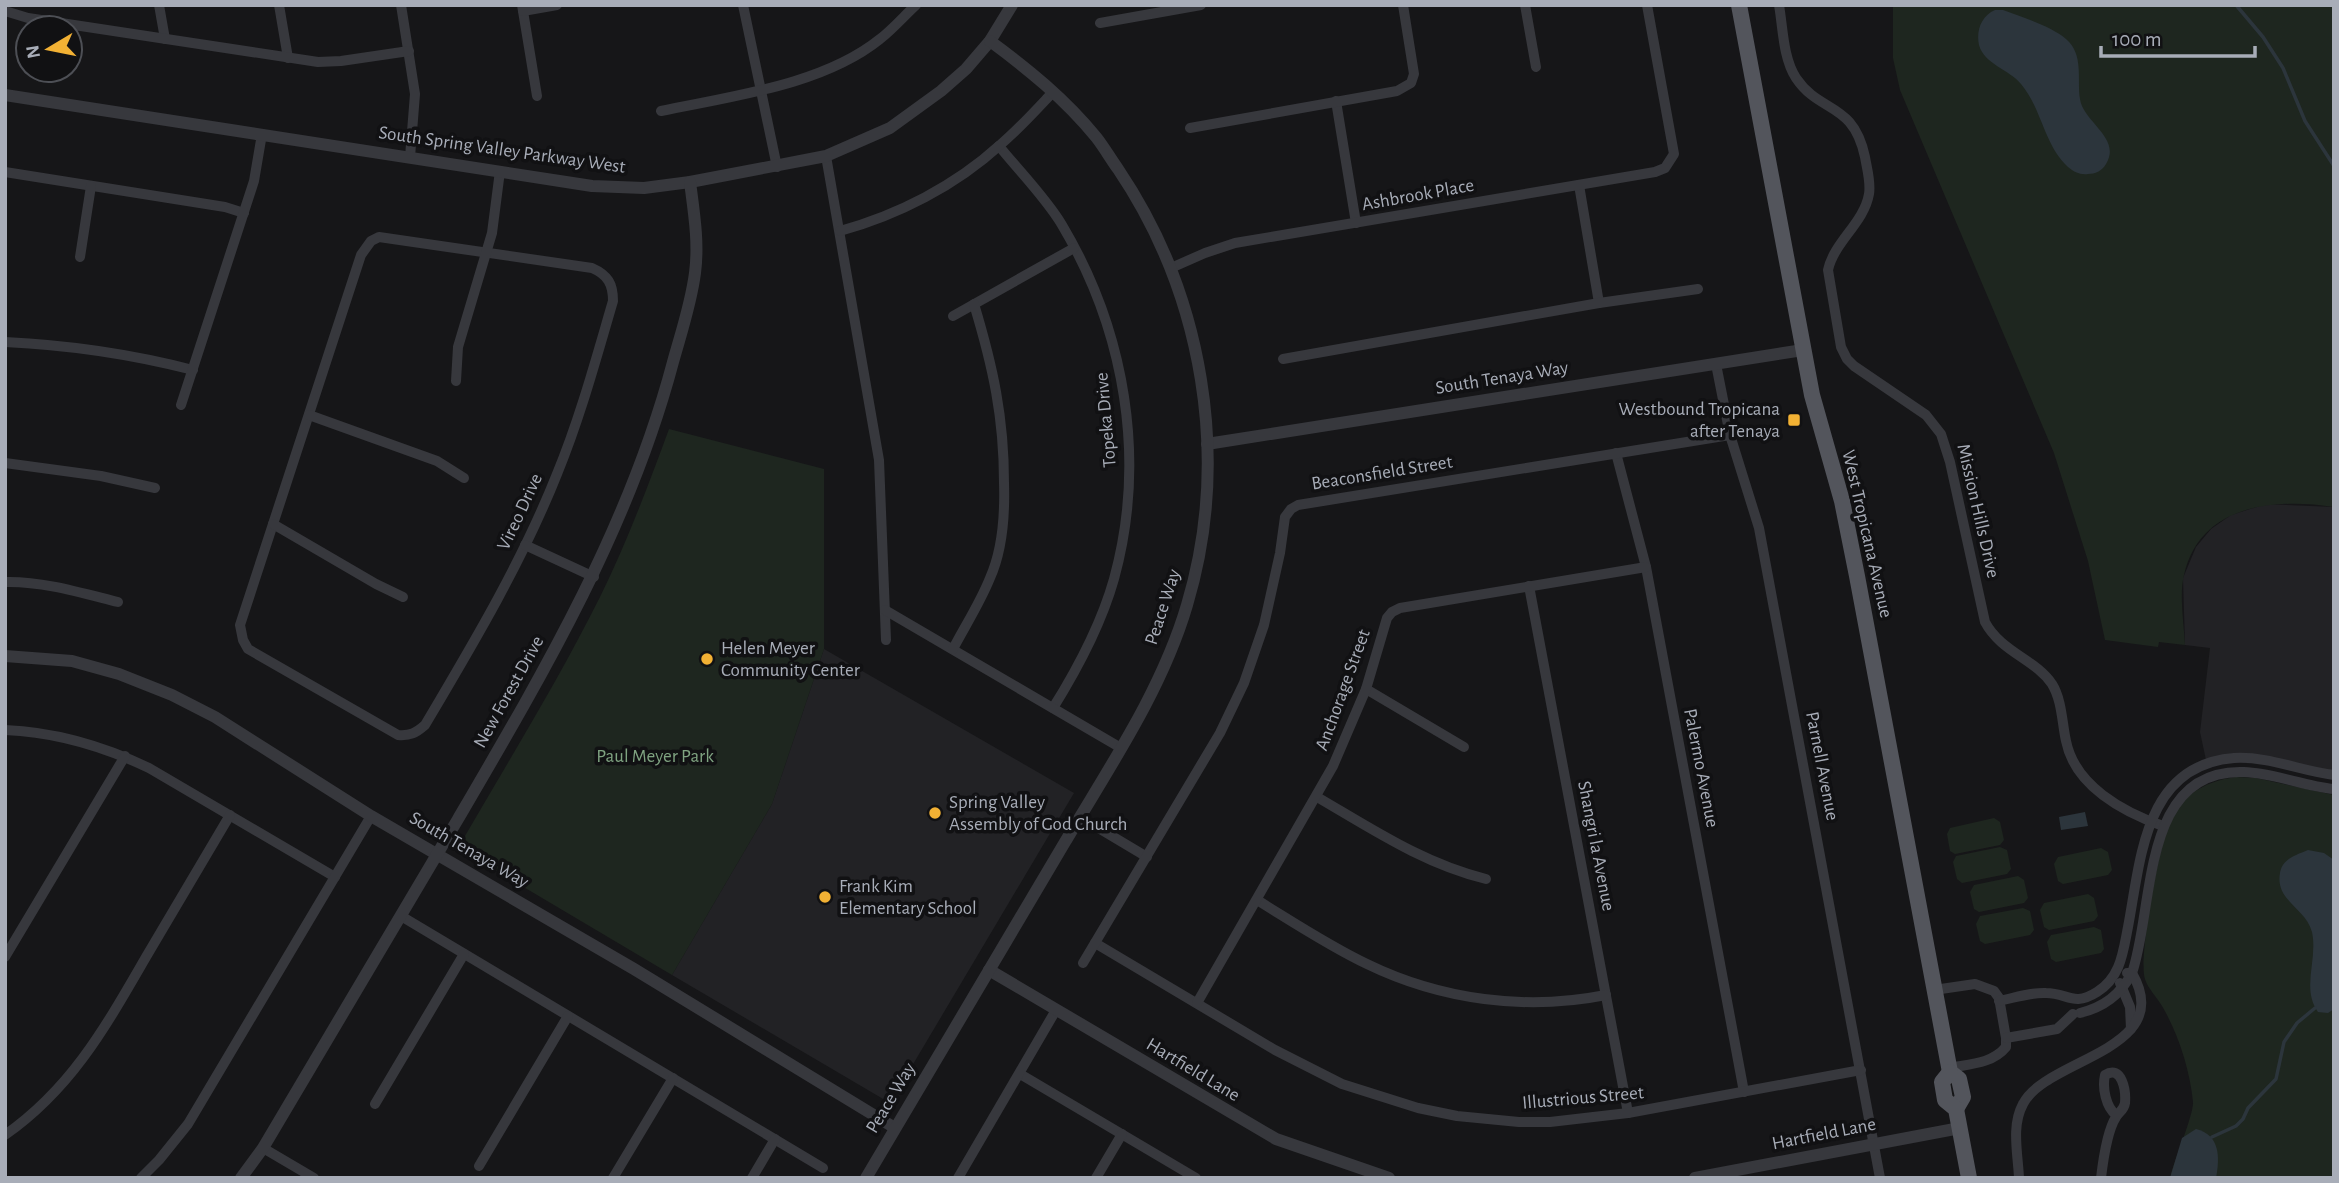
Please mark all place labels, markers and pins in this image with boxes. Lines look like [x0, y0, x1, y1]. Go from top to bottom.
place label: Westbound Tropicana after Tenaya [1619, 400, 1780, 441]
marker: Westbound Tropicana after Tenaya [1786, 412, 1802, 428]
place label: Helen Meyer Community Center [721, 639, 860, 680]
marker: Helen Meyer Community Center [699, 651, 715, 667]
place label: Spring Valley Assembly of God Church [949, 793, 1127, 834]
marker: Spring Valley Assembly of God Church [927, 805, 943, 821]
place label: Frank Kim Elementary School [839, 877, 977, 918]
marker: Frank Kim Elementary School [817, 889, 833, 905]

